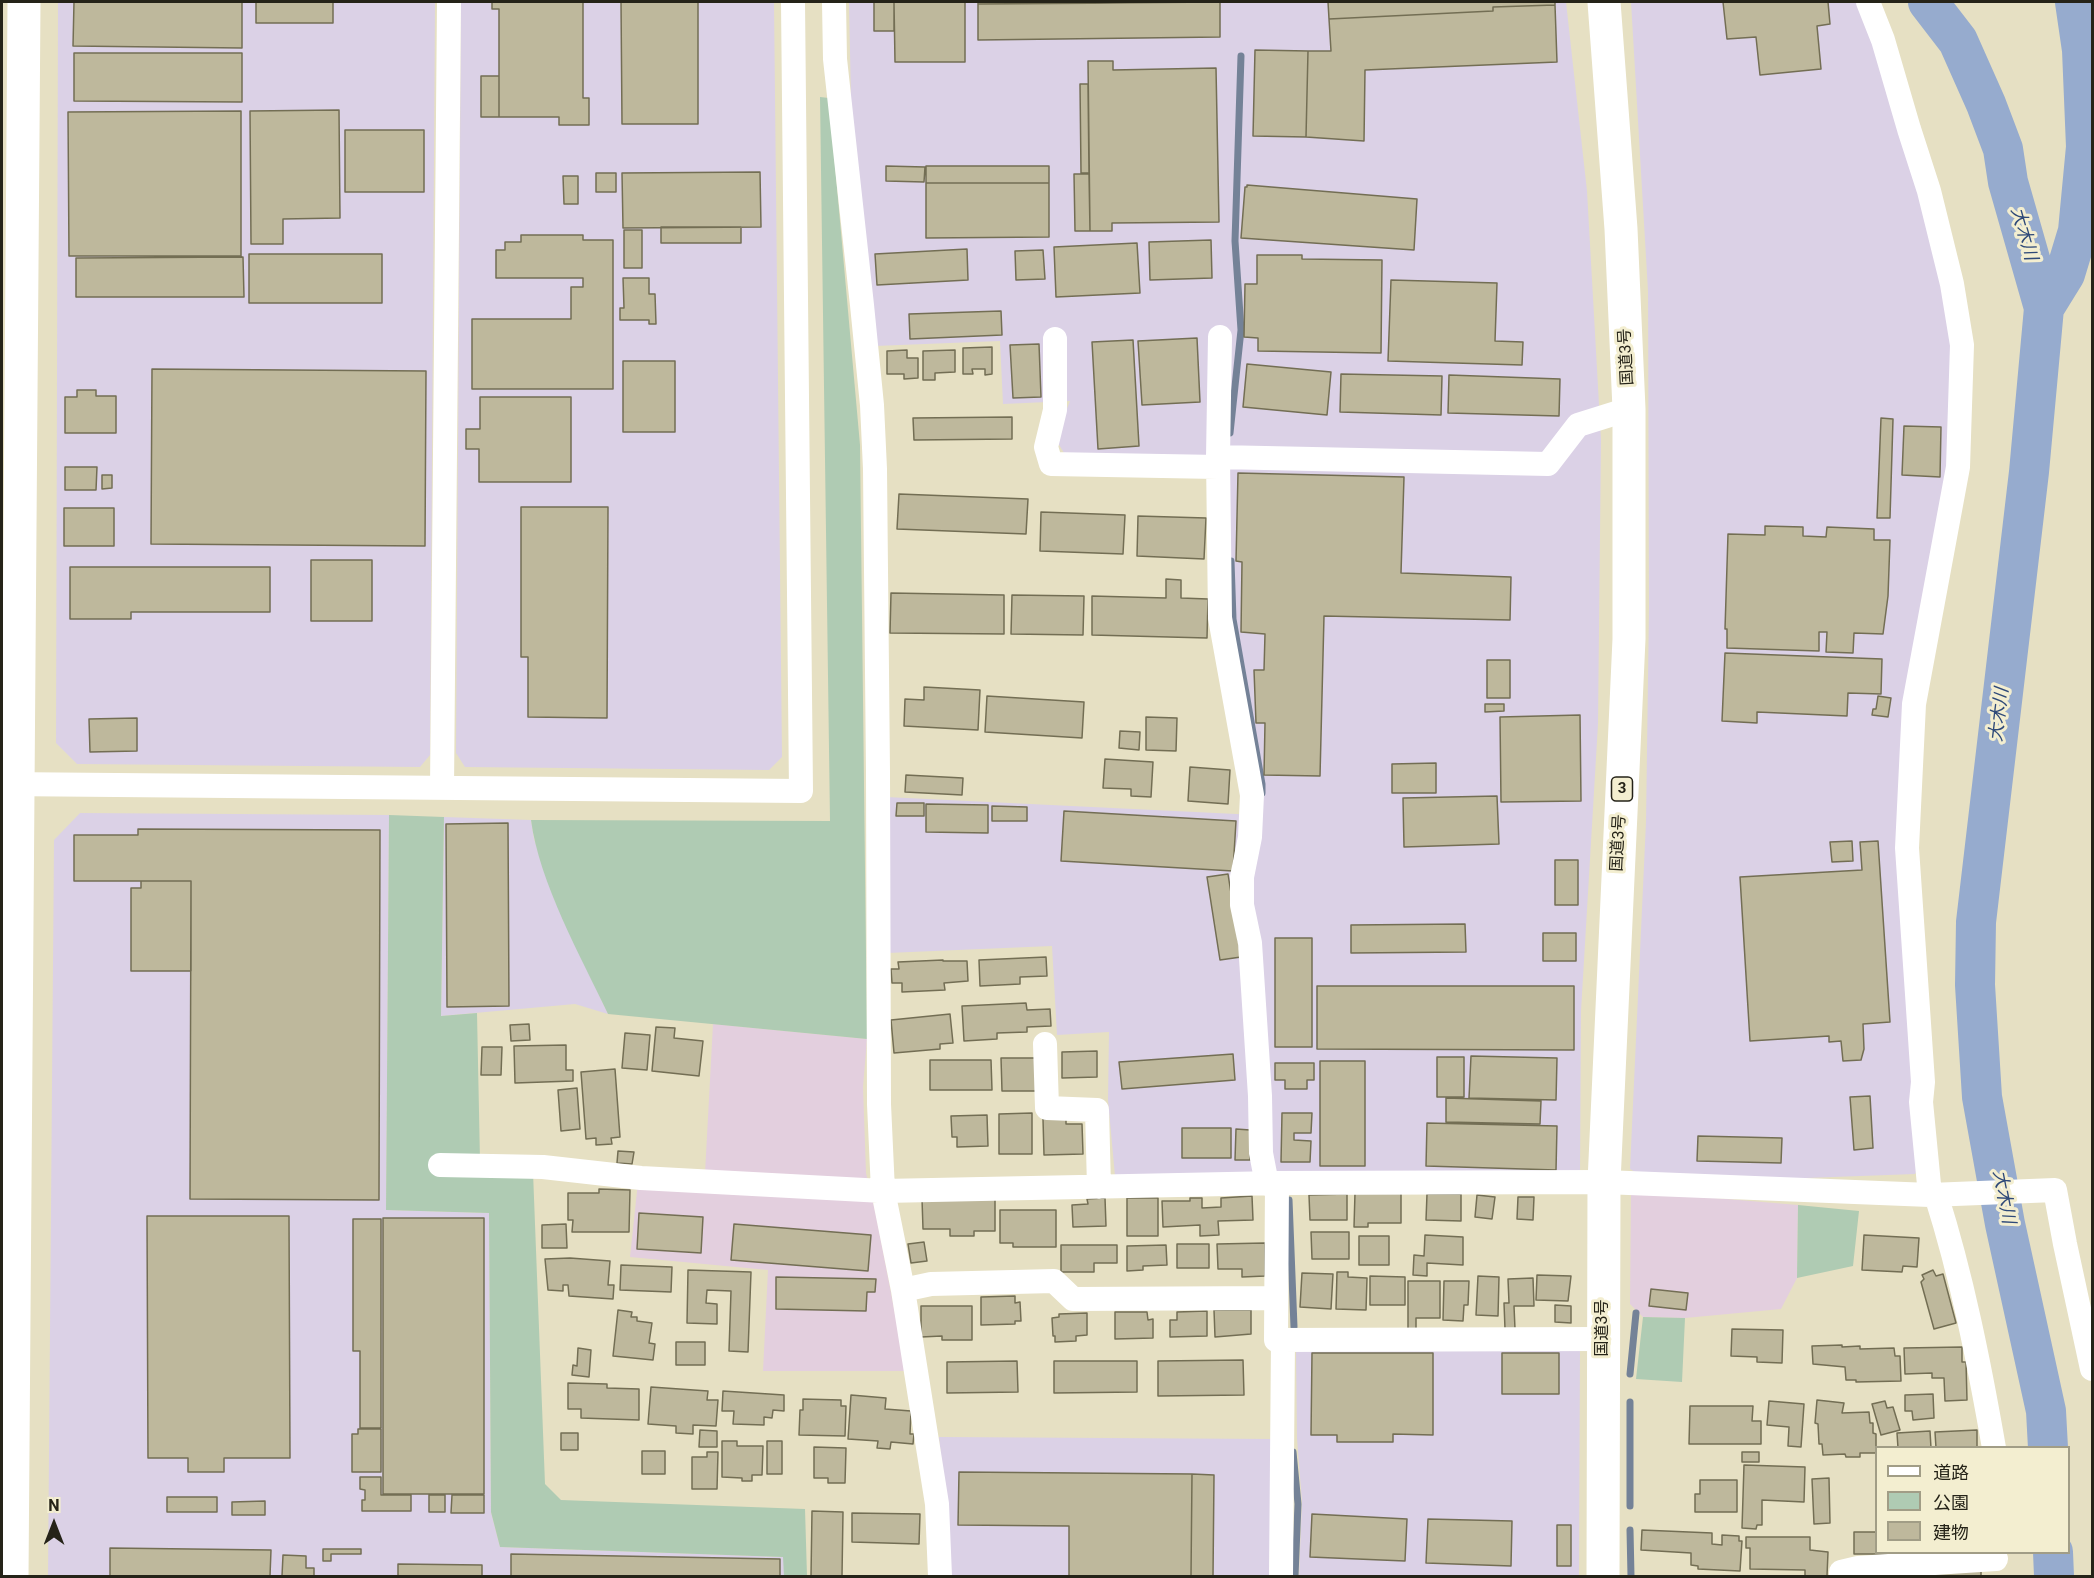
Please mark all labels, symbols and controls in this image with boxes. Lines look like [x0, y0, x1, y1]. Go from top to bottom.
water label: 大木川 [2005, 205, 2041, 263]
street label: 国道3号 [1616, 328, 1638, 386]
water label: 大木川 [1986, 687, 2014, 743]
road number: 3 [1612, 777, 1632, 801]
street label: 国道3号 [1608, 814, 1630, 872]
water label: 大木川 [1987, 1168, 2019, 1226]
street label: 国道3号 [1593, 1300, 1613, 1356]
legend [1875, 1446, 2070, 1554]
text: 道路 [1933, 1462, 1969, 1483]
text: 公園 [1933, 1492, 1969, 1513]
north arrow [24, 1494, 84, 1554]
text: N [48, 1496, 60, 1515]
text: 建物 [1933, 1522, 1969, 1543]

